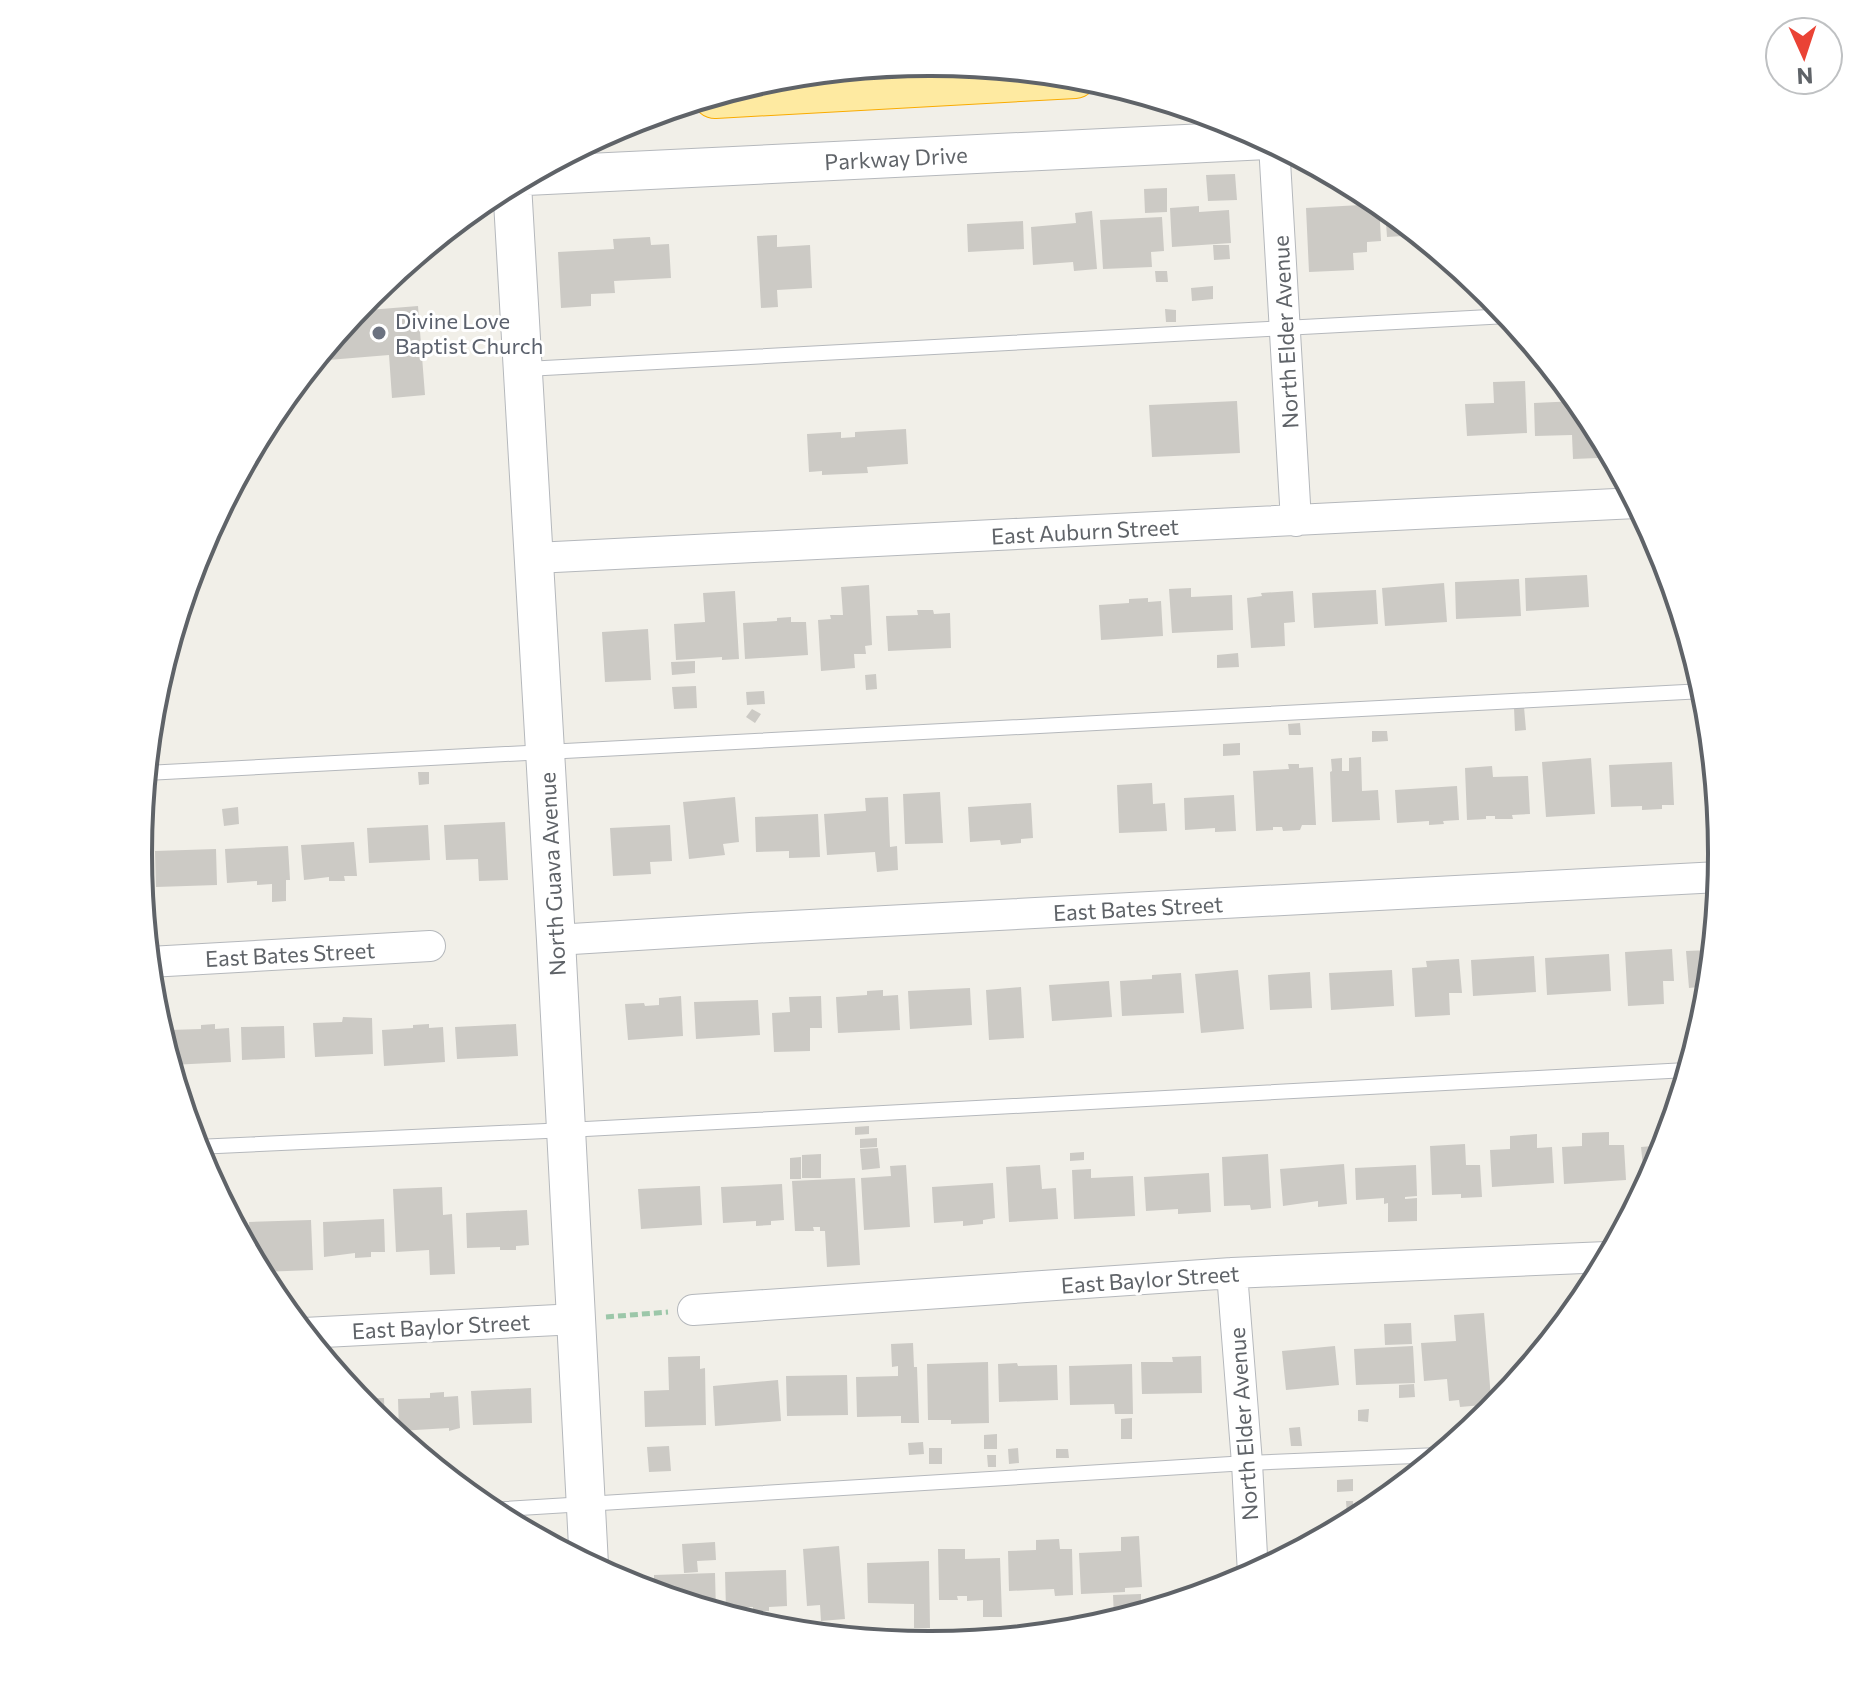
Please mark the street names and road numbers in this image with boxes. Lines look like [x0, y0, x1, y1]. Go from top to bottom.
street label: Parkway Drive [824, 141, 968, 175]
street label: North Elder Avenue [1266, 235, 1304, 429]
street label: East Auburn Street [990, 513, 1180, 549]
street label: North Guava Avenue [533, 771, 571, 977]
street label: East Bates Street [1052, 890, 1224, 926]
street label: East Bates Street [204, 936, 376, 972]
street label: East Baylor Street [1060, 1259, 1240, 1299]
street label: East Baylor Street [351, 1308, 531, 1344]
street label: North Elder Avenue [1223, 1326, 1263, 1522]

